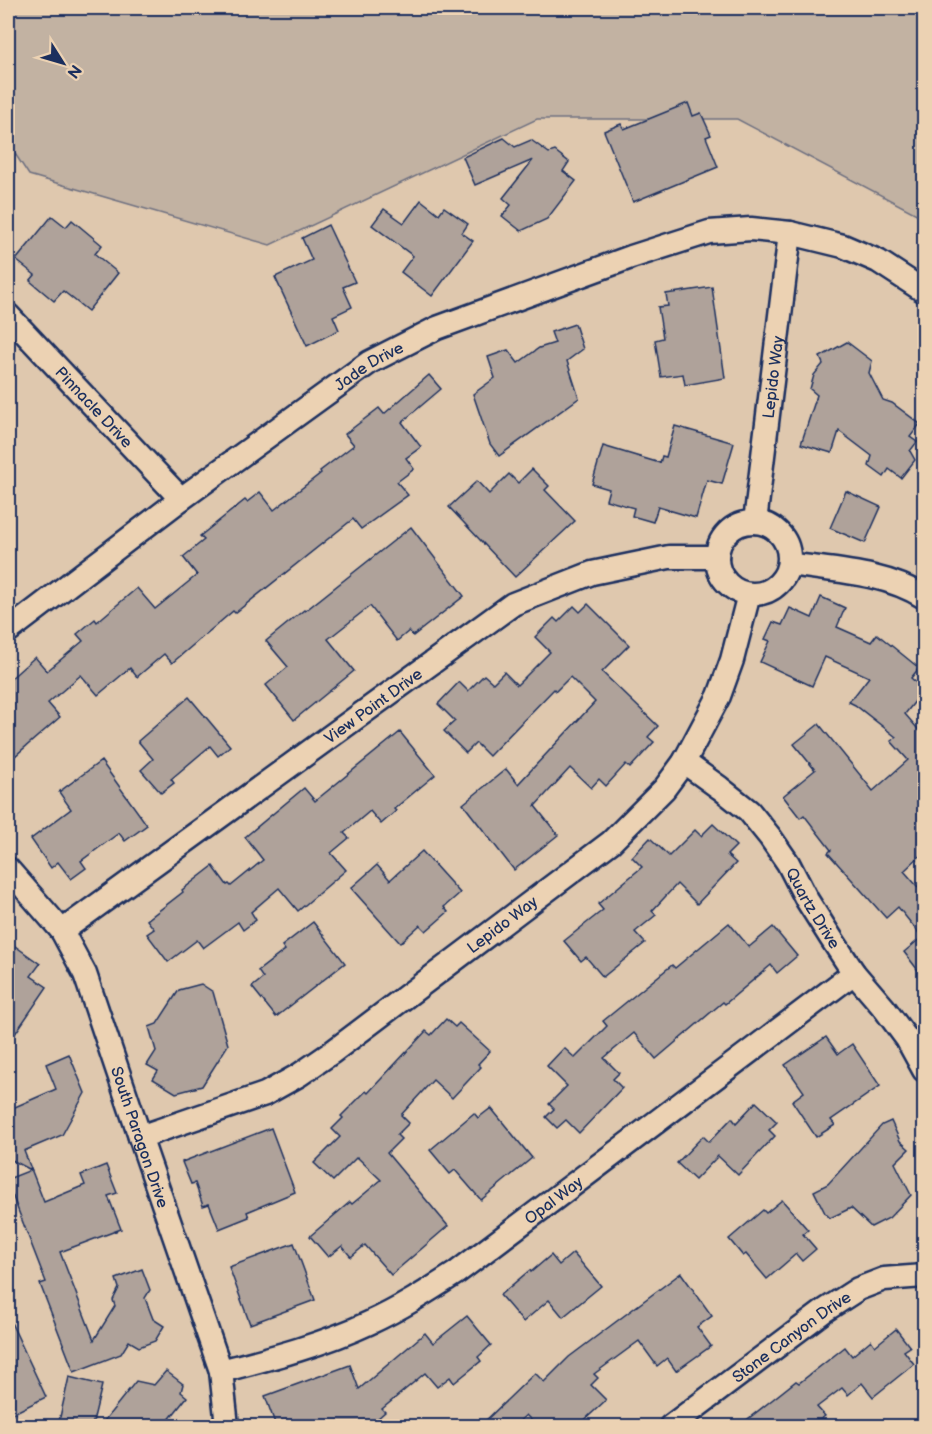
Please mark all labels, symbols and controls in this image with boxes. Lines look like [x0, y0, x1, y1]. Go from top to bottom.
north arrow [33, 33, 93, 93]
text: N [63, 61, 85, 82]
street label: Lepido Way [760, 334, 789, 420]
street label: Jade Drive [331, 338, 407, 396]
street label: Pinnacle Drive [51, 363, 136, 453]
street label: View Point Drive [321, 665, 427, 749]
street label: Quartz Drive [781, 865, 844, 953]
street label: Lepido Way [464, 892, 542, 958]
street label: South Paragon Drive [106, 1064, 172, 1211]
street label: Opal Way [521, 1172, 588, 1229]
street label: Stone Canyon Drive [729, 1288, 855, 1387]

